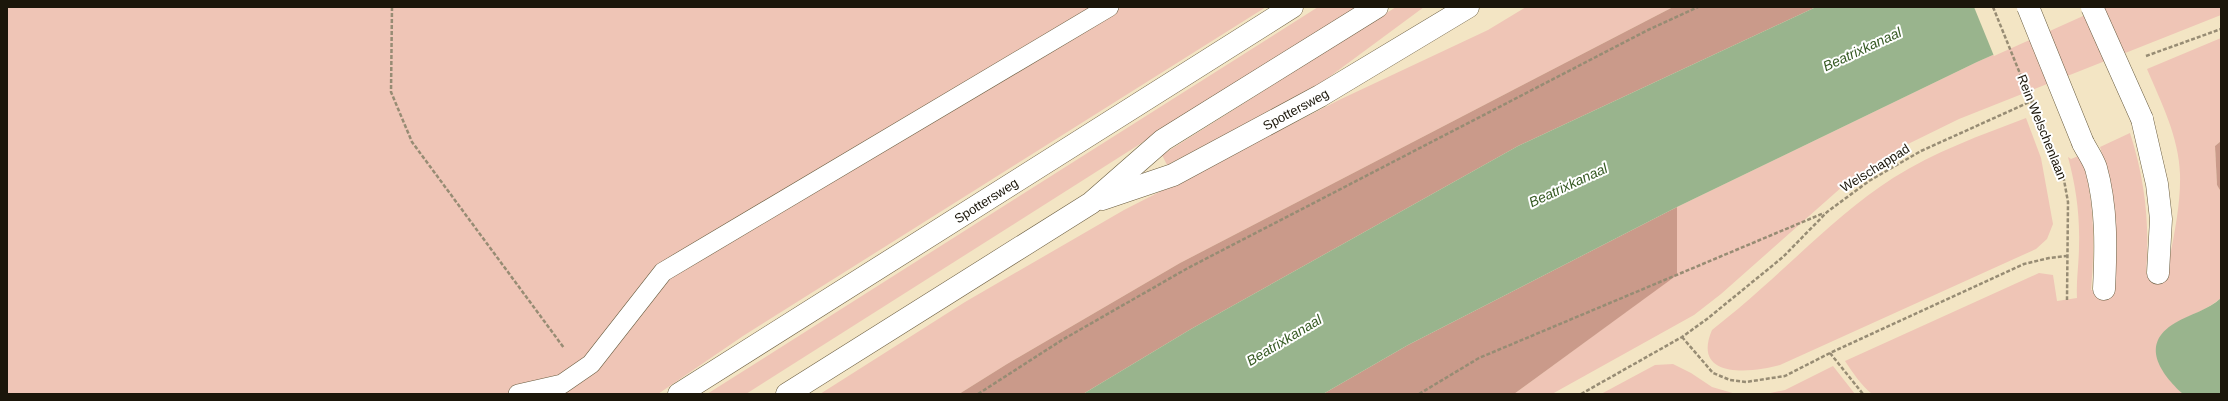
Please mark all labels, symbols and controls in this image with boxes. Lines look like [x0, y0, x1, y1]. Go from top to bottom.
water label: Beatrixkanaal [1820, 23, 1905, 74]
street label: Rein Welschenlaan [2014, 72, 2070, 182]
street label: Spottersweg [1260, 85, 1331, 133]
street label: Welschappad [1838, 141, 1912, 195]
water label: Beatrixkanaal [1526, 159, 1611, 210]
street label: Spottersweg [951, 175, 1021, 226]
water label: Beatrixkanaal [1244, 311, 1325, 369]

